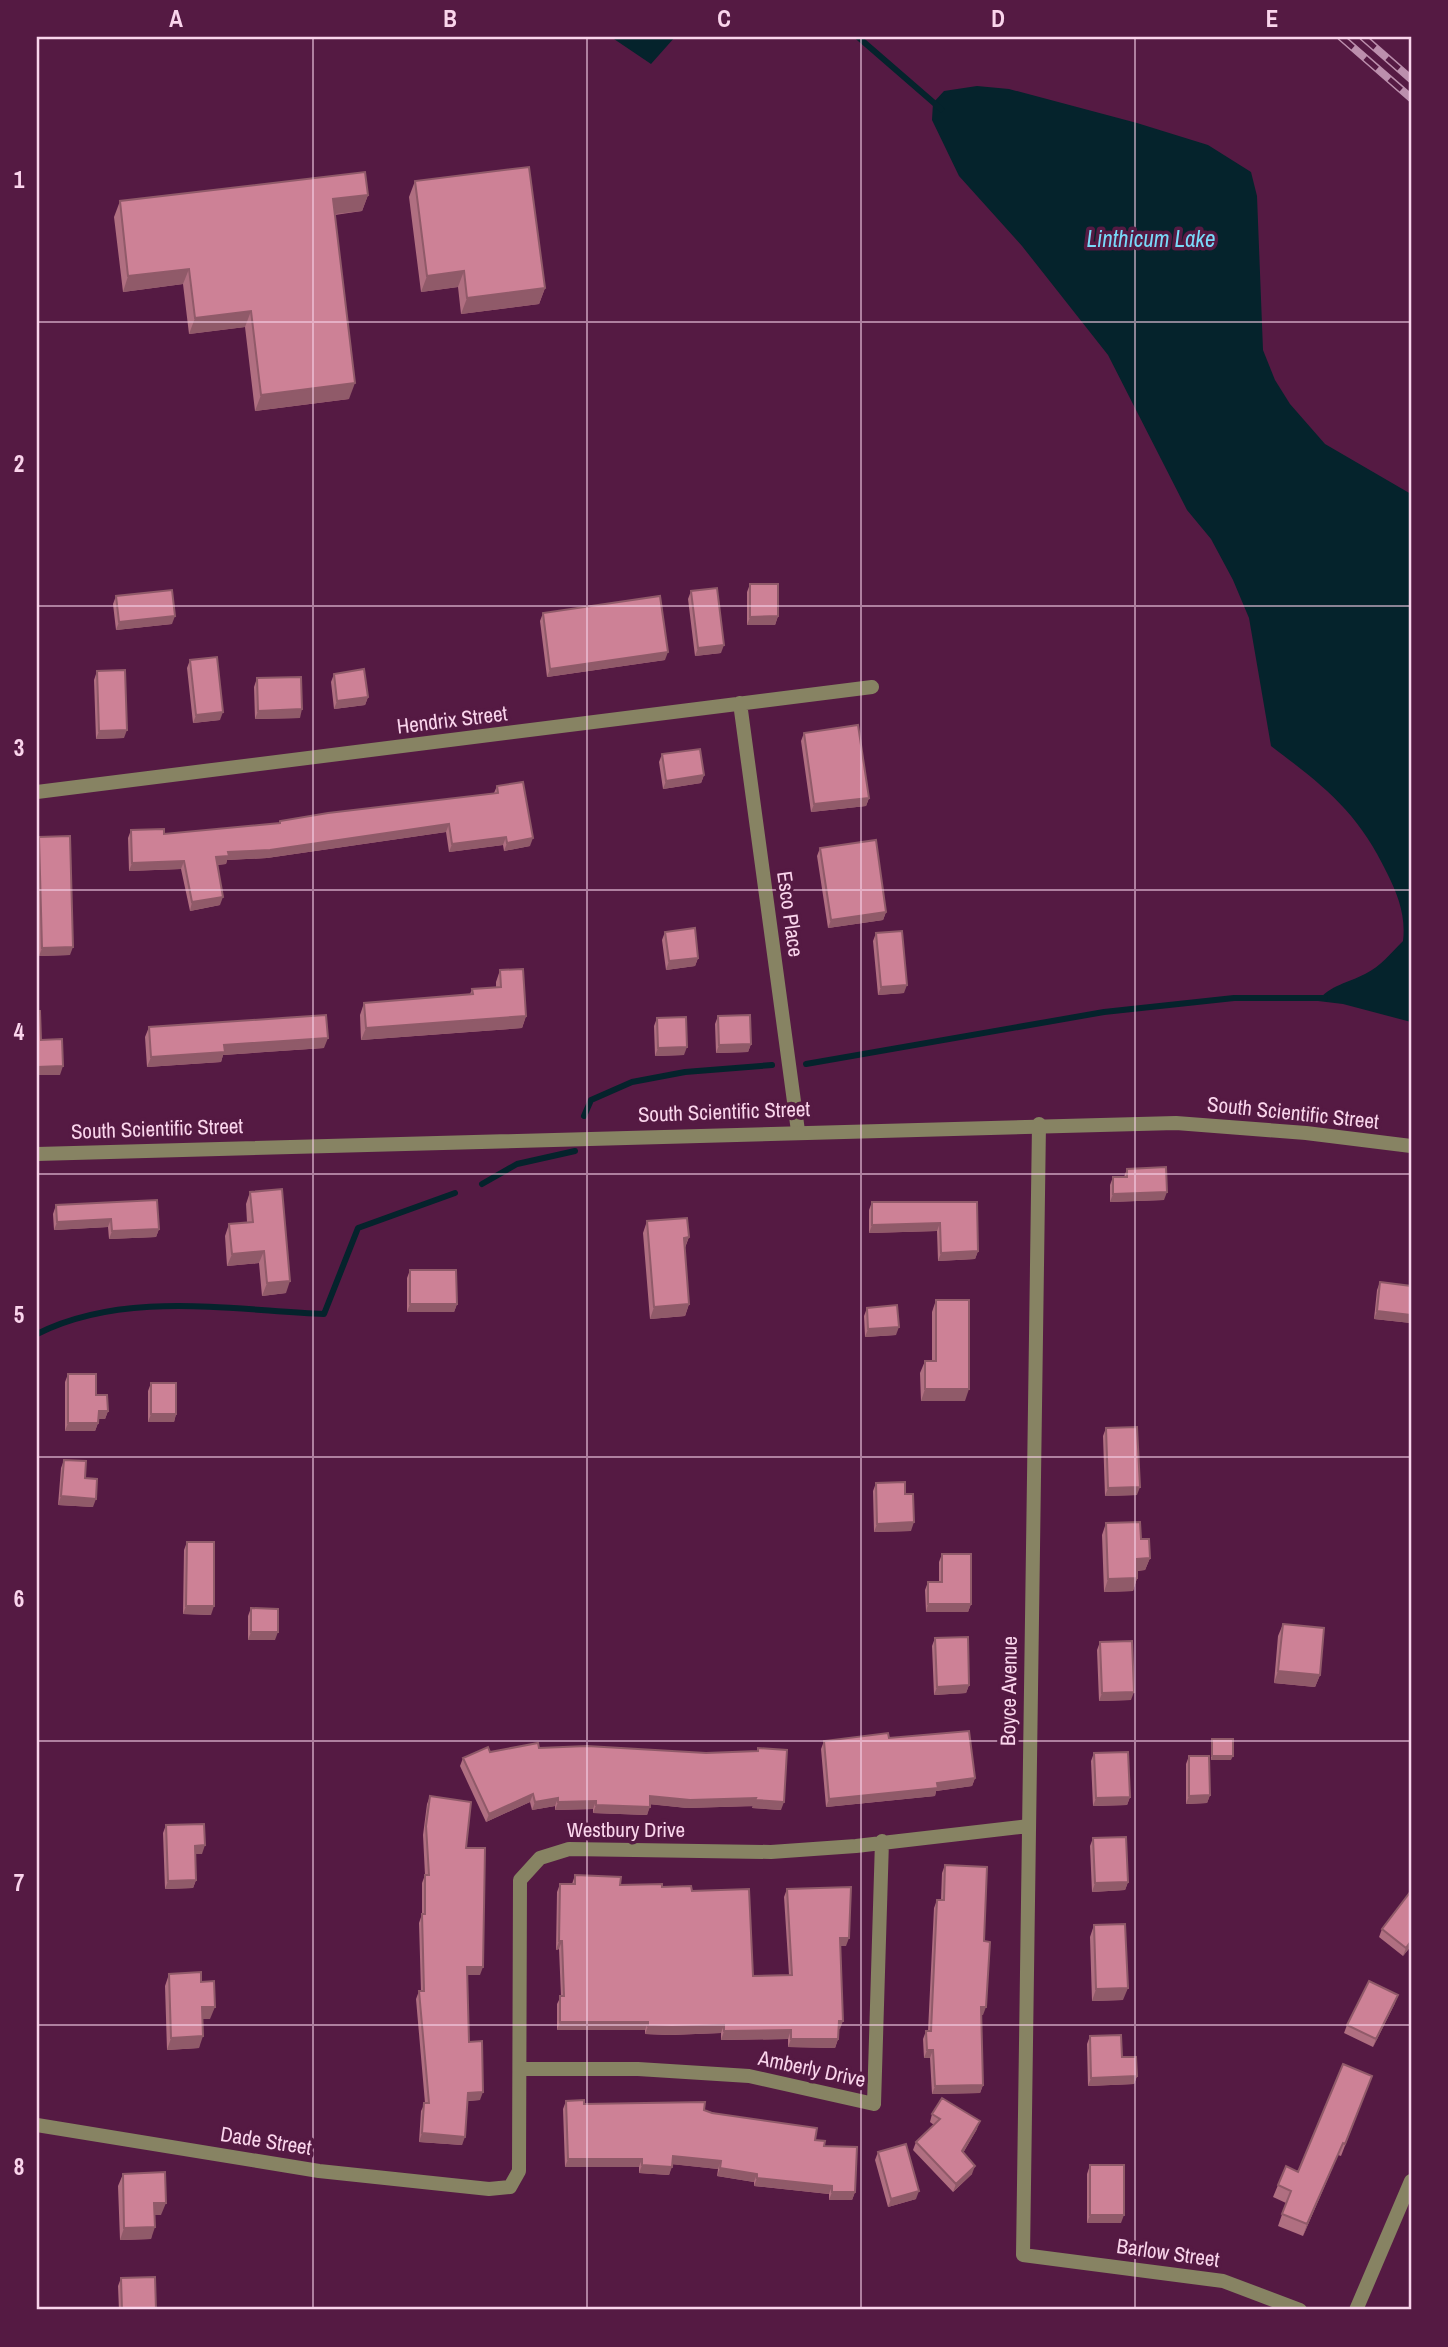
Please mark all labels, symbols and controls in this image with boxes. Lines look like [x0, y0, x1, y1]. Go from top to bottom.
text: A [169, 3, 183, 34]
text: B [443, 3, 457, 34]
text: C [717, 3, 731, 34]
text: D [991, 3, 1005, 34]
text: E [1266, 3, 1278, 34]
text: 1 [14, 164, 25, 195]
water label: Linthicum Lake [1087, 223, 1215, 254]
text: 2 [14, 448, 24, 479]
street label: Hendrix Street [395, 698, 509, 741]
text: 3 [14, 732, 24, 763]
street label: Esco Place [770, 869, 811, 959]
text: 4 [14, 1016, 25, 1047]
street label: South Scientific Street [1206, 1089, 1380, 1136]
street label: South Scientific Street [637, 1094, 811, 1129]
street label: South Scientific Street [70, 1111, 244, 1146]
text: 5 [14, 1299, 24, 1330]
text: 6 [14, 1583, 24, 1614]
street label: Boyce Avenue [993, 1636, 1024, 1746]
street label: Westbury Drive [567, 1815, 685, 1844]
text: 7 [14, 1867, 24, 1898]
street label: Amberly Drive [755, 2043, 868, 2094]
street label: Dade Street [218, 2119, 314, 2162]
text: 8 [14, 2151, 24, 2182]
street label: Barlow Street [1115, 2231, 1221, 2274]

